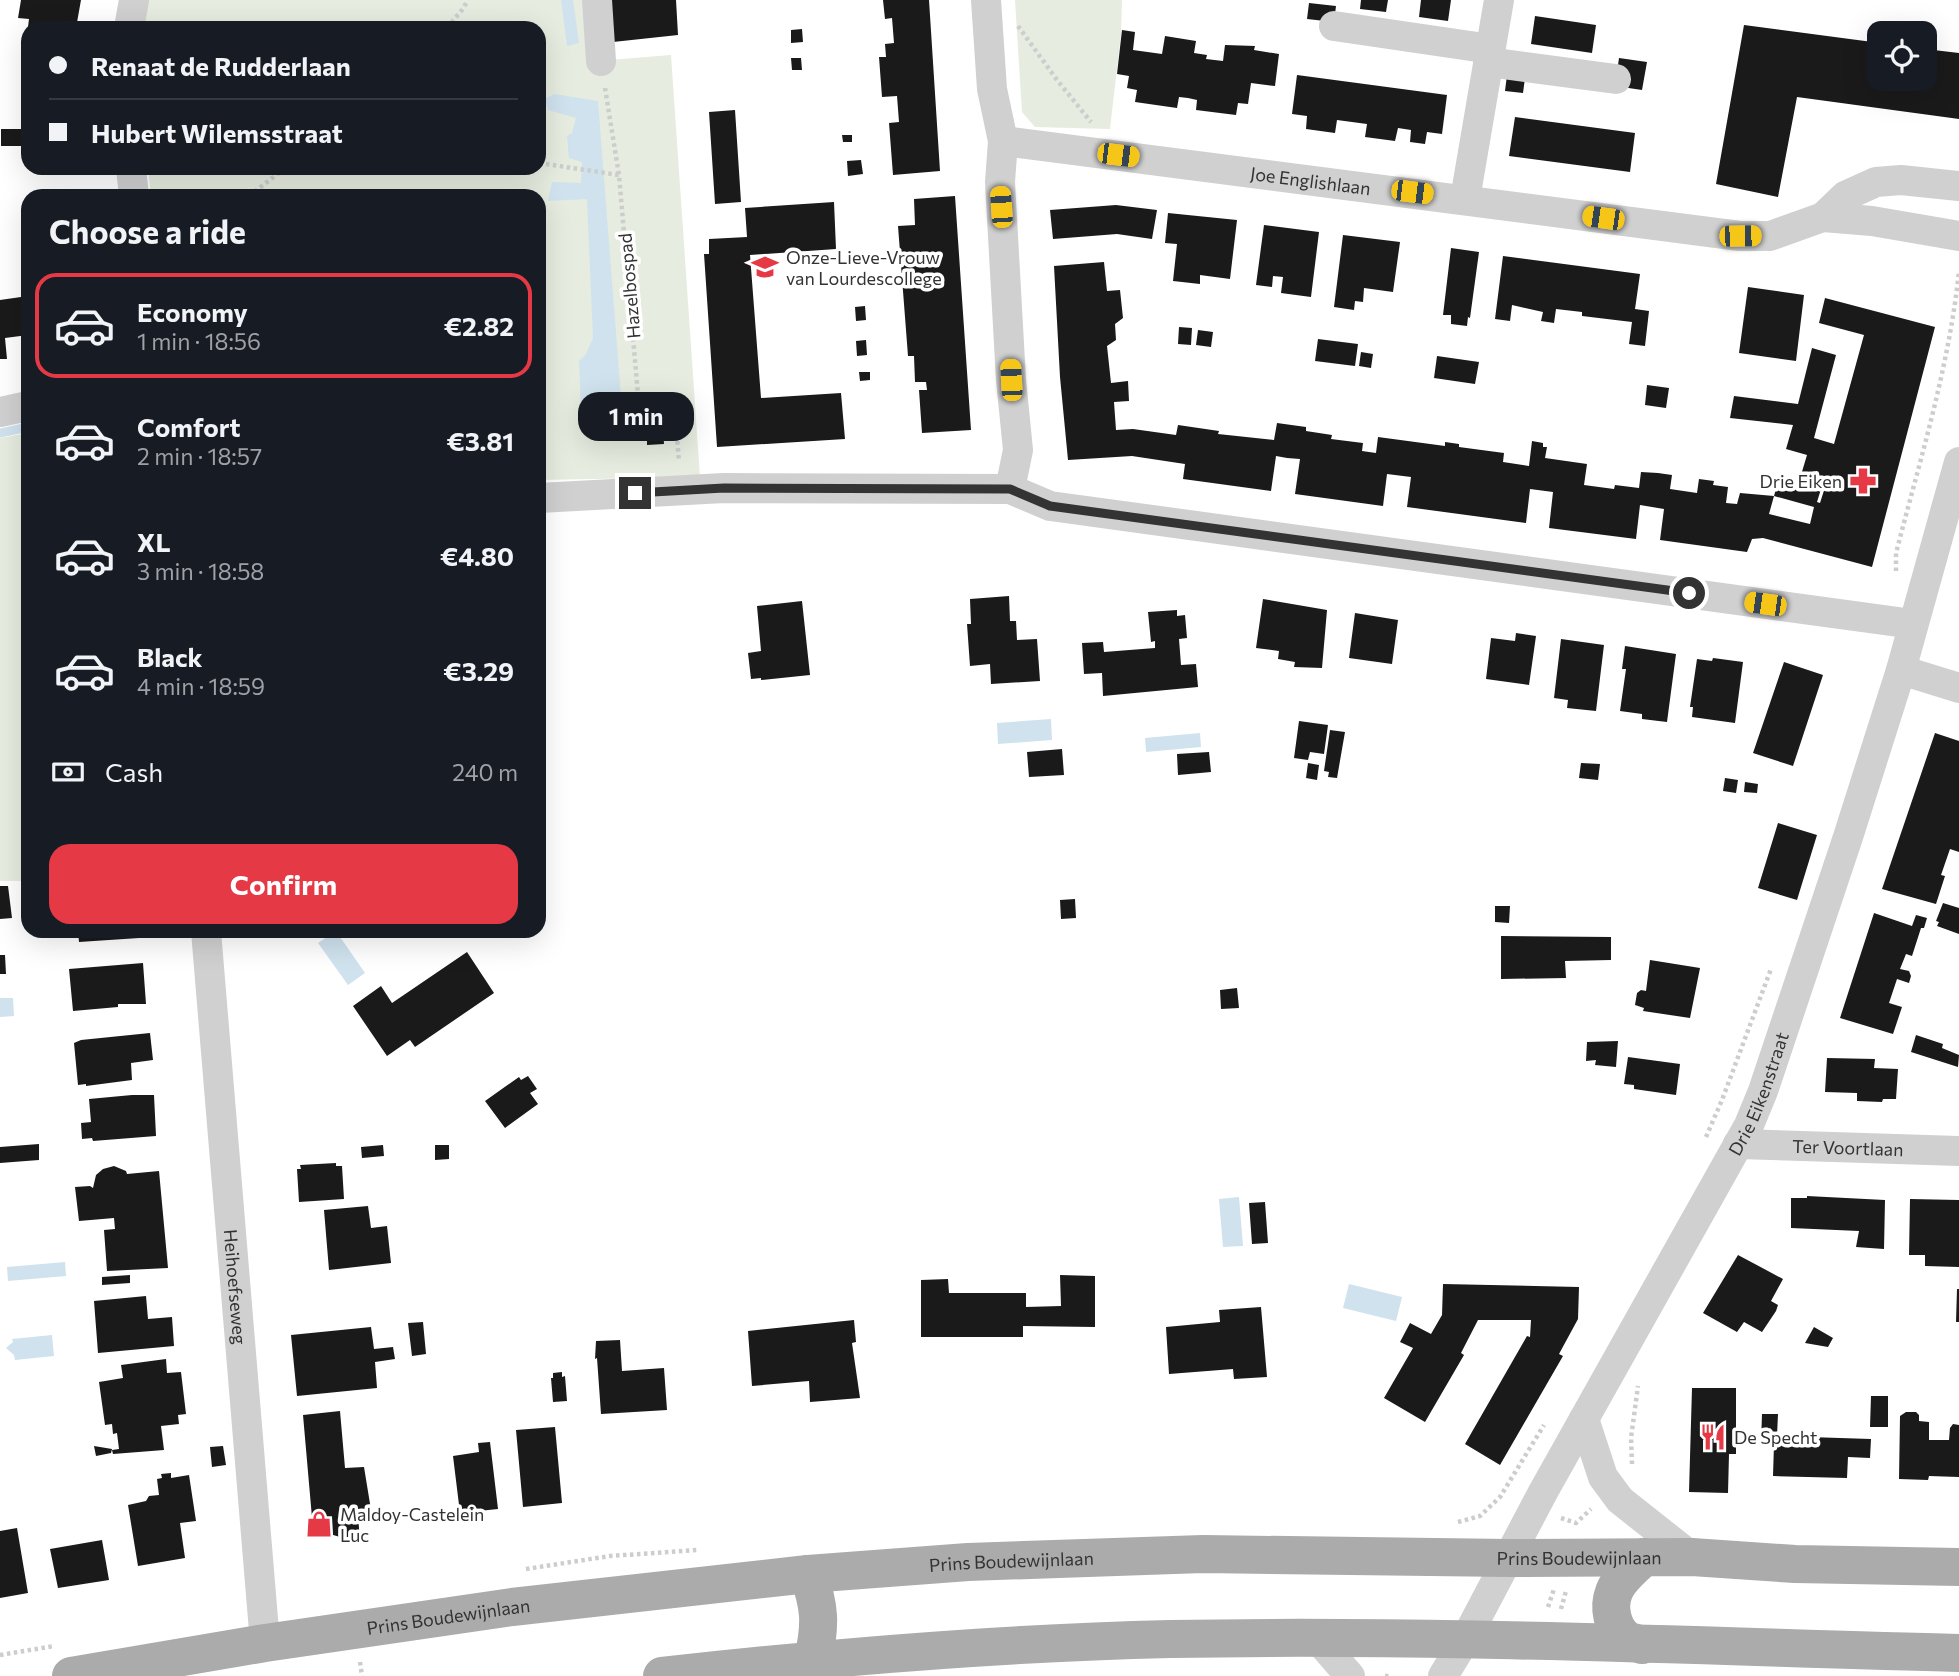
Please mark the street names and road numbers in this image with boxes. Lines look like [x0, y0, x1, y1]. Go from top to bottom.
street label: Joe Englishlaan [1249, 162, 1372, 199]
street label: Hazelbospad [613, 232, 645, 340]
street label: Drie Eikenstraat [1723, 1029, 1793, 1159]
street label: Ter Voortlaan [1792, 1135, 1904, 1160]
street label: Heihoefseweg [220, 1228, 251, 1346]
street label: Prins Boudewijnlaan [1497, 1546, 1662, 1569]
street label: Prins Boudewijnlaan [928, 1547, 1094, 1576]
street label: Prins Boudewijnlaan [365, 1594, 531, 1639]

